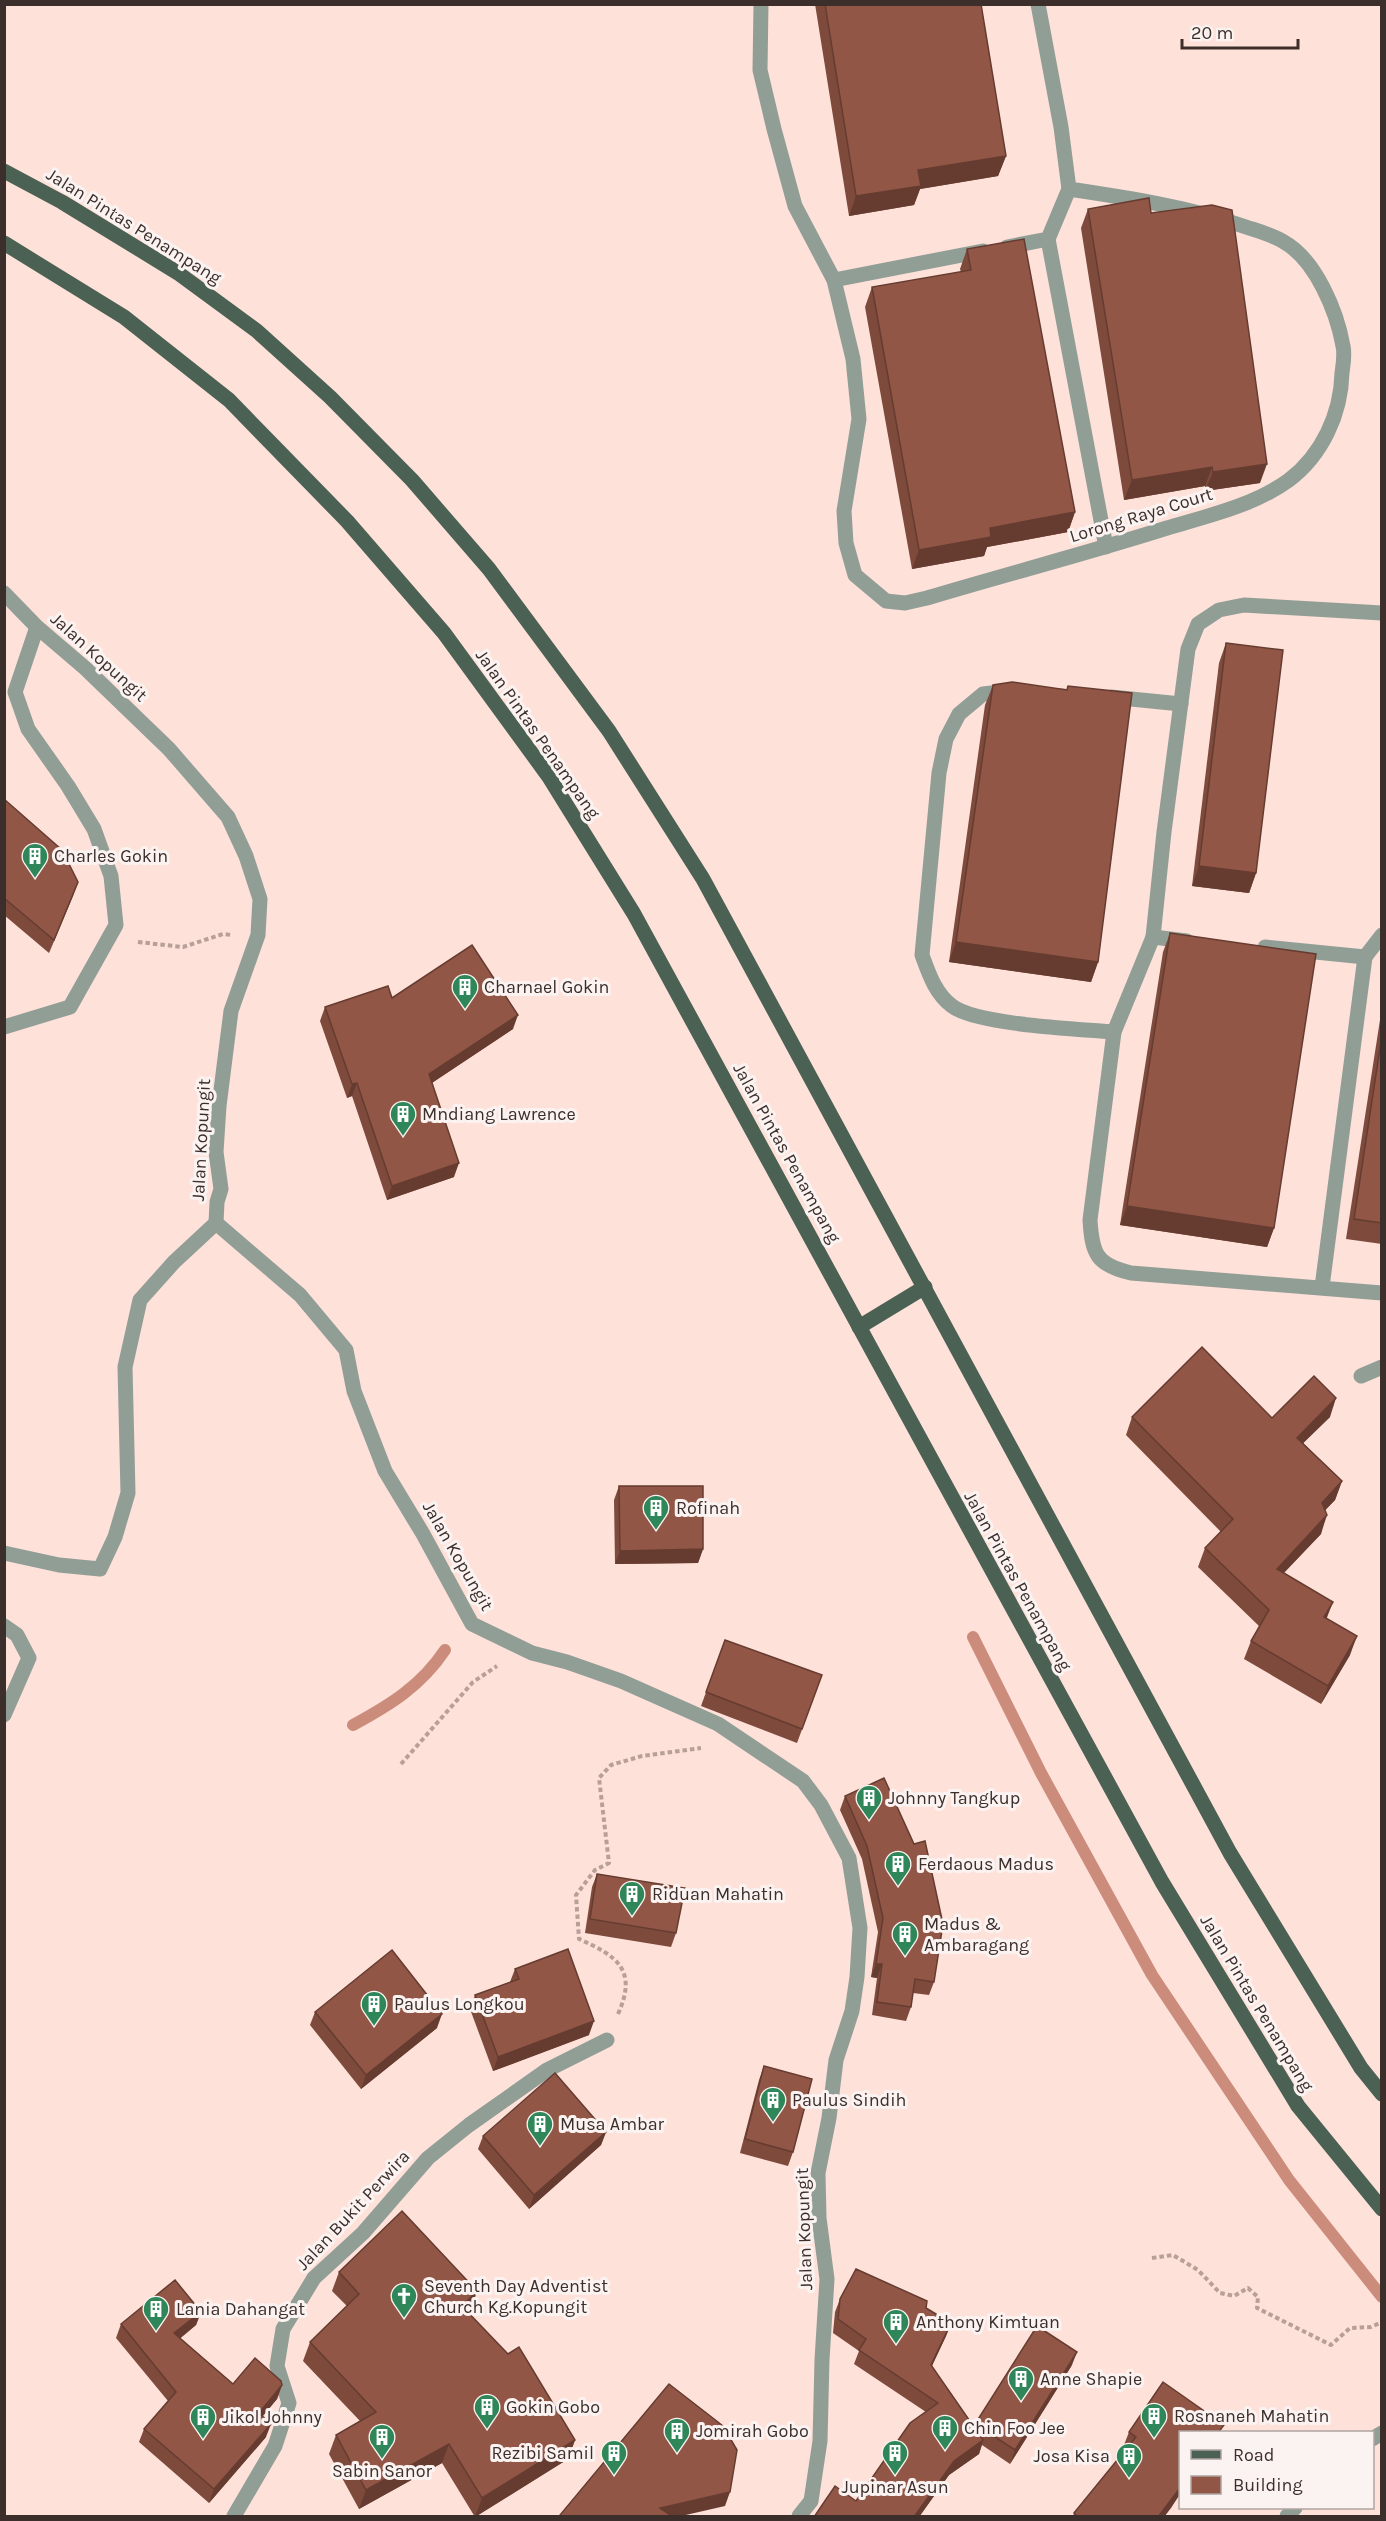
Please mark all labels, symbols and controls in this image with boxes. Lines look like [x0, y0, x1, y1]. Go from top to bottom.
scale bar [1182, 12, 1298, 50]
text: 20 m [1191, 22, 1233, 44]
street label: Jalan Pintas Penampang [42, 163, 226, 289]
street label: Lorong Raya Court [1067, 483, 1215, 547]
street label: Jalan Kopungit [46, 608, 152, 706]
street label: Jalan Pintas Penampang [471, 645, 605, 823]
building icon: Charles Gokin [20, 841, 50, 879]
place label: Charles Gokin [54, 845, 168, 867]
building icon: Charnael Gokin [450, 972, 480, 1010]
place label: Charnael Gokin [484, 976, 609, 998]
street label: Jalan Pintas Penampang [728, 1059, 846, 1247]
street label: Jalan Kopungit [187, 1078, 215, 1202]
building icon: Mndiang Lawrence [388, 1099, 418, 1137]
place label: Mndiang Lawrence [422, 1103, 576, 1125]
street label: Jalan Pintas Penampang [959, 1487, 1077, 1675]
building icon: Rofinah [641, 1493, 671, 1531]
street label: Jalan Kopungit [418, 1497, 498, 1615]
place label: Rofinah [676, 1497, 740, 1519]
building icon: Johnny Tangkup [854, 1783, 884, 1821]
place label: Johnny Tangkup [888, 1787, 1020, 1809]
building icon: Ferdaous Madus [883, 1849, 913, 1887]
place label: Ferdaous Madus [918, 1853, 1054, 1875]
building icon: Riduan Mahatin [617, 1879, 647, 1917]
place label: Riduan Mahatin [652, 1883, 784, 1905]
street label: Jalan Pintas Penampang [1196, 1911, 1318, 2095]
place label: Madus & Ambaragang [924, 1913, 1029, 1956]
building icon: Madus & Ambaragang [890, 1919, 920, 1957]
building icon: Paulus Longkou [359, 1989, 389, 2027]
place label: Paulus Longkou [394, 1993, 525, 2015]
building icon: Paulus Sindih [758, 2085, 788, 2123]
place label: Paulus Sindih [792, 2089, 906, 2111]
building icon: Musa Ambar [525, 2109, 555, 2147]
place label: Musa Ambar [560, 2113, 665, 2135]
street label: Jalan Bukit Perwira [292, 2145, 414, 2275]
street label: Jalan Kopungit [791, 2167, 817, 2291]
place label: Seventh Day Adventist Church Kg.Kopungit [424, 2275, 608, 2318]
church icon: Seventh Day Adventist Church Kg.Kopungit [389, 2281, 419, 2319]
building icon: Lania Dahangat [141, 2294, 171, 2332]
place label: Lania Dahangat [176, 2298, 305, 2320]
building icon: Anthony Kimtuan [881, 2307, 911, 2345]
place label: Anthony Kimtuan [916, 2311, 1060, 2333]
building icon: Anne Shapie [1006, 2364, 1036, 2402]
place label: Anne Shapie [1040, 2368, 1142, 2390]
building icon: Gokin Gobo [472, 2392, 502, 2430]
place label: Gokin Gobo [506, 2396, 600, 2418]
building icon: Rosnaneh Mahatin [1139, 2401, 1169, 2439]
building icon: Jikol Johnny [188, 2402, 218, 2440]
place label: Rosnaneh Mahatin [1174, 2405, 1329, 2427]
place label: Jikol Johnny [222, 2406, 323, 2428]
building icon: Chin Foo Jee [930, 2413, 960, 2451]
building icon: Jomirah Gobo [662, 2416, 692, 2454]
place label: Chin Foo Jee [964, 2417, 1065, 2439]
place label: Jomirah Gobo [696, 2420, 809, 2442]
building icon: Sabin Sanor [367, 2422, 397, 2460]
legend [1179, 2431, 1374, 2509]
building icon: Rezibi Samil [599, 2438, 629, 2476]
building icon: Jupinar Asun [880, 2438, 910, 2476]
building icon: Josa Kisa [1114, 2441, 1144, 2479]
place label: Rezibi Samil [491, 2442, 594, 2464]
text: Road [1233, 2444, 1274, 2466]
place label: Josa Kisa [1034, 2445, 1110, 2467]
place label: Sabin Sanor [332, 2460, 432, 2482]
text: Building [1233, 2474, 1303, 2496]
place label: Jupinar Asun [841, 2476, 949, 2498]

